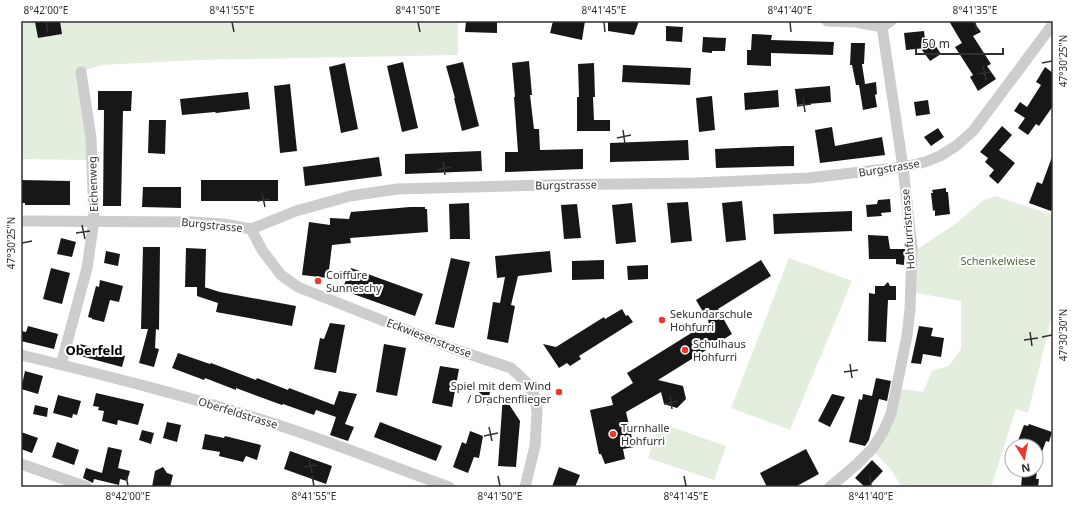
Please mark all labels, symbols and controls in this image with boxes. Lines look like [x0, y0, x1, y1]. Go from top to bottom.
text: 8°42'00"E [24, 3, 68, 17]
text: 8°41'55"E [210, 3, 254, 17]
text: 8°41'50"E [396, 3, 440, 17]
text: 8°41'45"E [582, 3, 626, 17]
text: 8°41'40"E [768, 3, 812, 17]
text: 8°41'35"E [953, 3, 997, 17]
scale bar [916, 30, 1003, 56]
text: 50 m [922, 35, 950, 52]
text: 47°30'25"N [1056, 35, 1070, 87]
street label: Burgstrasse [857, 155, 921, 180]
street label: Eichenweg [84, 156, 101, 212]
street label: Burgstrasse [535, 176, 597, 193]
street label: Hohfurristrasse [897, 188, 918, 270]
street label: Burgstrasse [181, 214, 243, 235]
text: 47°30'25"N [4, 217, 18, 269]
park label: Schenkelwiese [960, 253, 1036, 268]
place label: Coiffure Sunneschy [326, 267, 382, 295]
marker: Coiffure Sunneschy [313, 276, 323, 286]
place label: Sekundarschule Hohfurri [670, 306, 752, 334]
text: 47°30'30"N [1056, 309, 1070, 361]
street label: Eckwiesenstrasse [385, 314, 474, 361]
marker: Sekundarschule Hohfurri [657, 315, 667, 325]
place label: Schulhaus Hohfurri [693, 336, 746, 364]
district label: Oberfeld [66, 341, 122, 359]
marker: Schulhaus Hohfurri [680, 345, 690, 355]
place label: Spiel mit dem Wind / Drachenflieger [451, 378, 551, 406]
marker: Spiel mit dem Wind / Drachenflieger [554, 387, 564, 397]
street label: Oberfeldstrasse [197, 393, 280, 432]
place label: Turnhalle Hohfurri [621, 420, 670, 448]
marker: Turnhalle Hohfurri [608, 429, 618, 439]
north arrow [1004, 438, 1044, 478]
text: N [1020, 460, 1032, 477]
text: 8°42'00"E [106, 489, 150, 503]
text: 8°41'55"E [292, 489, 336, 503]
text: 8°41'50"E [478, 489, 522, 503]
text: 8°41'45"E [664, 489, 708, 503]
text: 8°41'40"E [849, 489, 893, 503]

